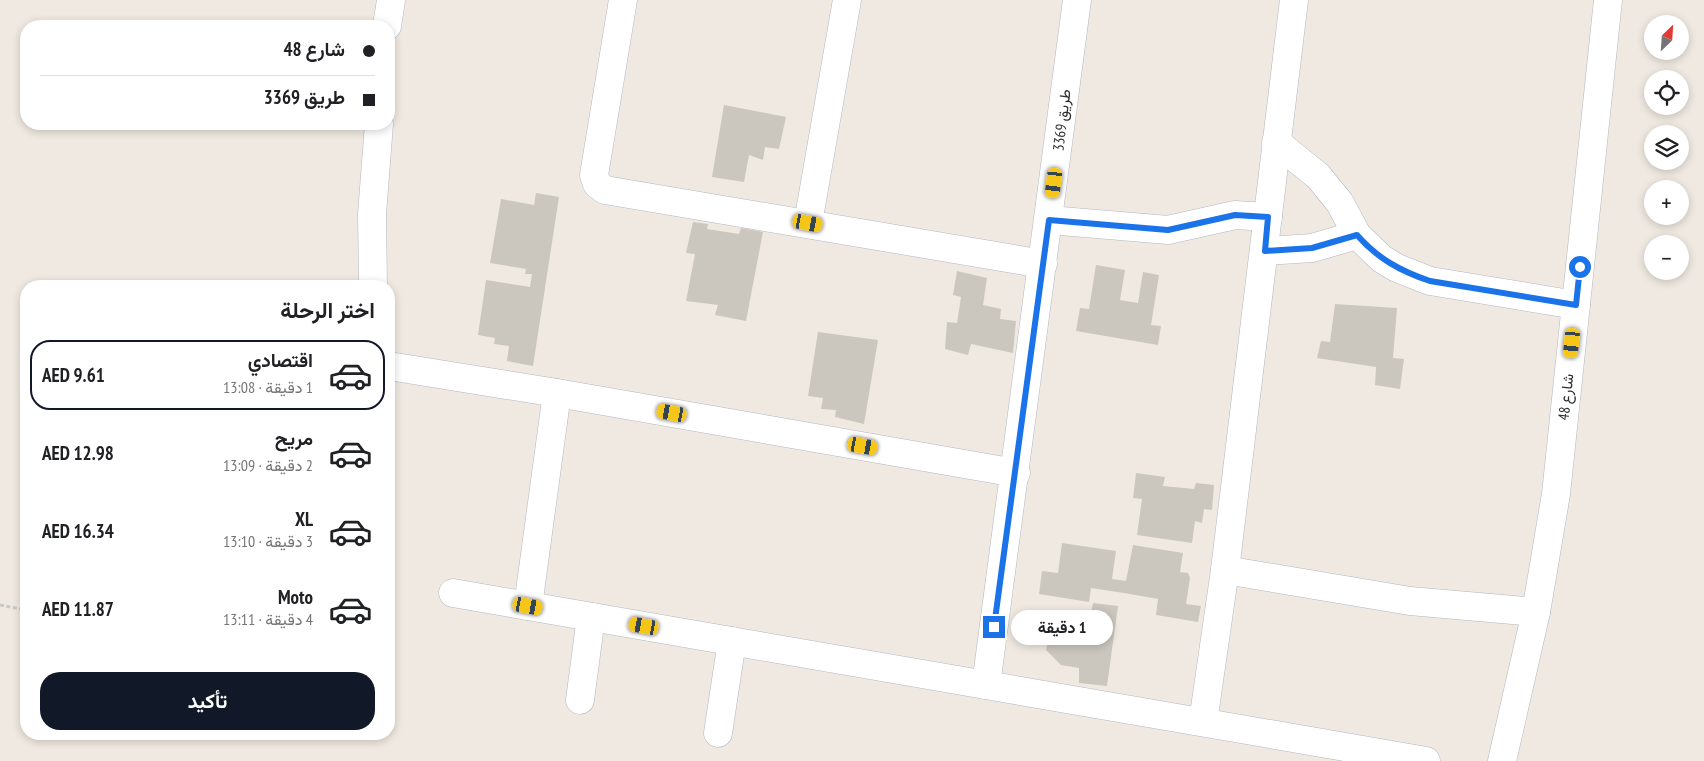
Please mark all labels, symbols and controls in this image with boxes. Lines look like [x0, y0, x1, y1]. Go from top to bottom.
north arrow [1644, 15, 1689, 60]
map controls [1644, 15, 1689, 280]
text: شارع 48 [284, 37, 345, 61]
button: locate [1644, 70, 1689, 115]
text: طريق 3369 [264, 85, 345, 109]
street label: طريق 3369 [1048, 88, 1076, 152]
button: layers [1644, 125, 1689, 170]
car [1044, 167, 1063, 199]
button: + [1644, 180, 1689, 225]
car [791, 213, 824, 233]
button: − [1644, 235, 1689, 280]
route start [1569, 256, 1591, 278]
text: اختر الرحلة [280, 296, 375, 324]
car [1562, 327, 1581, 359]
text: اقتصادي [248, 348, 313, 372]
icon: car [328, 353, 373, 398]
text: AED 9.61 [42, 363, 105, 387]
street label: شارع 48 [1554, 372, 1579, 421]
text: 1 دقيقة · 13:08 [223, 377, 313, 397]
car [655, 403, 688, 423]
text: مريح [275, 426, 313, 450]
icon: car [328, 431, 373, 476]
car [846, 436, 879, 456]
text: AED 12.98 [42, 441, 114, 465]
text: 2 دقيقة · 13:09 [223, 455, 313, 475]
text: XL [295, 507, 313, 531]
icon: car [328, 509, 373, 554]
text: AED 16.34 [42, 519, 114, 543]
text: 3 دقيقة · 13:10 [223, 531, 313, 551]
text: Moto [278, 585, 313, 609]
icon: car [328, 587, 373, 632]
car [511, 596, 544, 616]
text: AED 11.87 [42, 597, 114, 621]
text: 4 دقيقة · 13:11 [223, 609, 313, 629]
callout: 1 دقيقة [1012, 610, 1114, 644]
car [627, 616, 660, 636]
route end [983, 616, 1005, 638]
text: 1 دقيقة [1038, 617, 1086, 637]
button: تأكيد [40, 672, 375, 730]

